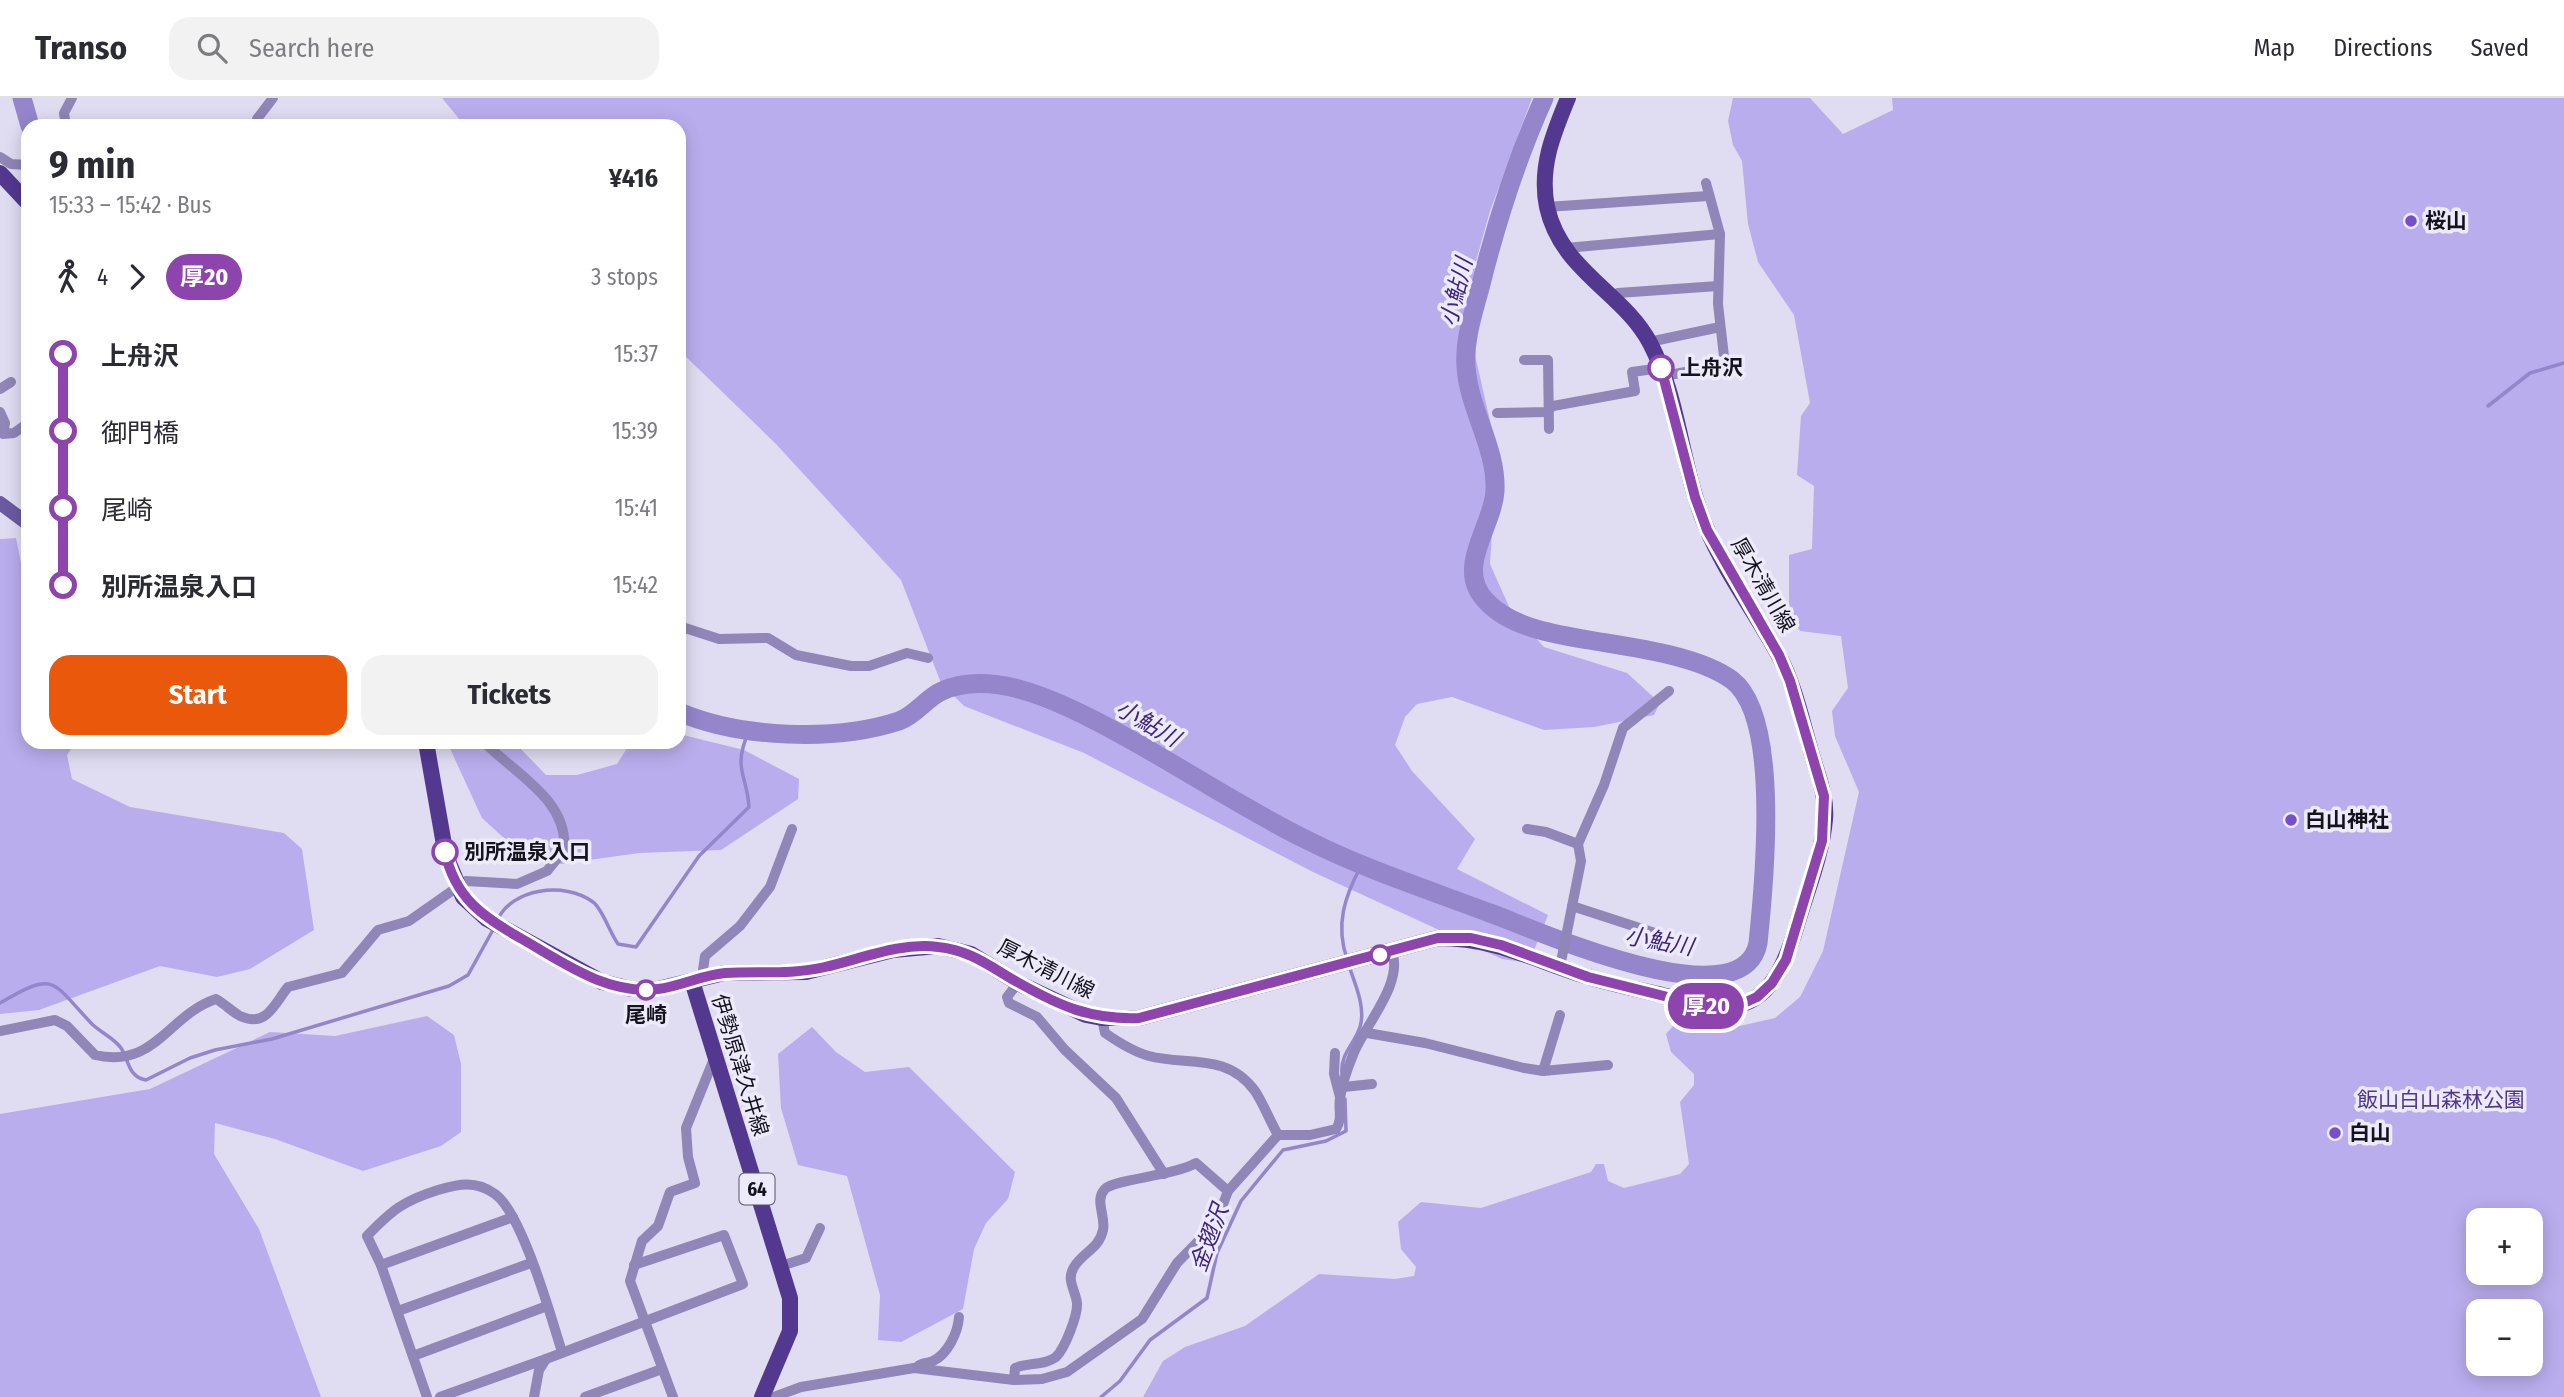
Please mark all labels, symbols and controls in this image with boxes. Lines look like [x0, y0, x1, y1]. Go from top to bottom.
search box [169, 17, 659, 80]
text: Transo [35, 28, 127, 68]
icon: search [193, 29, 231, 67]
text: Search here [249, 33, 374, 64]
text: Map [2254, 34, 2295, 62]
text: Directions [2333, 34, 2432, 62]
text: Saved [2470, 34, 2529, 62]
text: 9 min [49, 142, 135, 188]
text: ¥416 [609, 163, 658, 194]
text: 15:33 – 15:42 · Bus [49, 191, 211, 219]
place label: 桜山 [2425, 208, 2467, 234]
marker: 桜山 [2403, 213, 2419, 229]
water label: 小鮎川 [1434, 252, 1479, 329]
icon: walk [49, 258, 87, 296]
icon: forward [118, 258, 156, 296]
text: 4 [97, 263, 108, 291]
text: 厚20 [180, 263, 228, 291]
text: 3 stops [591, 263, 658, 291]
text: 15:37 [614, 340, 658, 368]
text: 上舟沢 [101, 341, 179, 372]
marker: 上舟沢 [1648, 355, 1674, 381]
place label: 上舟沢 [1680, 355, 1743, 381]
text: 15:39 [612, 417, 658, 445]
text: 御門橋 [101, 418, 179, 449]
text: 15:41 [615, 494, 658, 522]
text: 尾崎 [101, 495, 153, 526]
street label: 厚木清川線 [1725, 533, 1801, 637]
text: 15:42 [613, 571, 658, 599]
text: 別所温泉入口 [101, 572, 257, 603]
button: Start [49, 655, 347, 735]
button: Tickets [361, 655, 658, 735]
water label: 小鮎川 [1111, 694, 1187, 754]
place label: 白山神社 [2305, 807, 2389, 833]
marker: 白山神社 [2283, 812, 2299, 828]
marker: 別所温泉入口 [432, 839, 458, 865]
place label: 別所温泉入口 [464, 839, 590, 865]
water label: 小鮎川 [1623, 921, 1698, 961]
street label: 厚木清川線 [993, 934, 1099, 1004]
unlabelled marker [1370, 945, 1390, 965]
marker: 尾崎 [636, 980, 656, 1000]
line badge: 厚20 [1666, 983, 1746, 1029]
street label: 伊勢原津久井線 [706, 991, 774, 1139]
text: 厚20 [1682, 992, 1730, 1020]
place label: 尾崎 [625, 1002, 667, 1028]
park label: 飯山白山森林公園 [2357, 1087, 2525, 1113]
place label: 白山 [2349, 1120, 2391, 1146]
marker: 白山 [2327, 1125, 2343, 1141]
road number: 64 [740, 1174, 774, 1204]
water label: 金翅沢 [1184, 1198, 1235, 1275]
map controls [2466, 1208, 2543, 1376]
button: + [2466, 1208, 2543, 1285]
button: − [2466, 1299, 2543, 1376]

